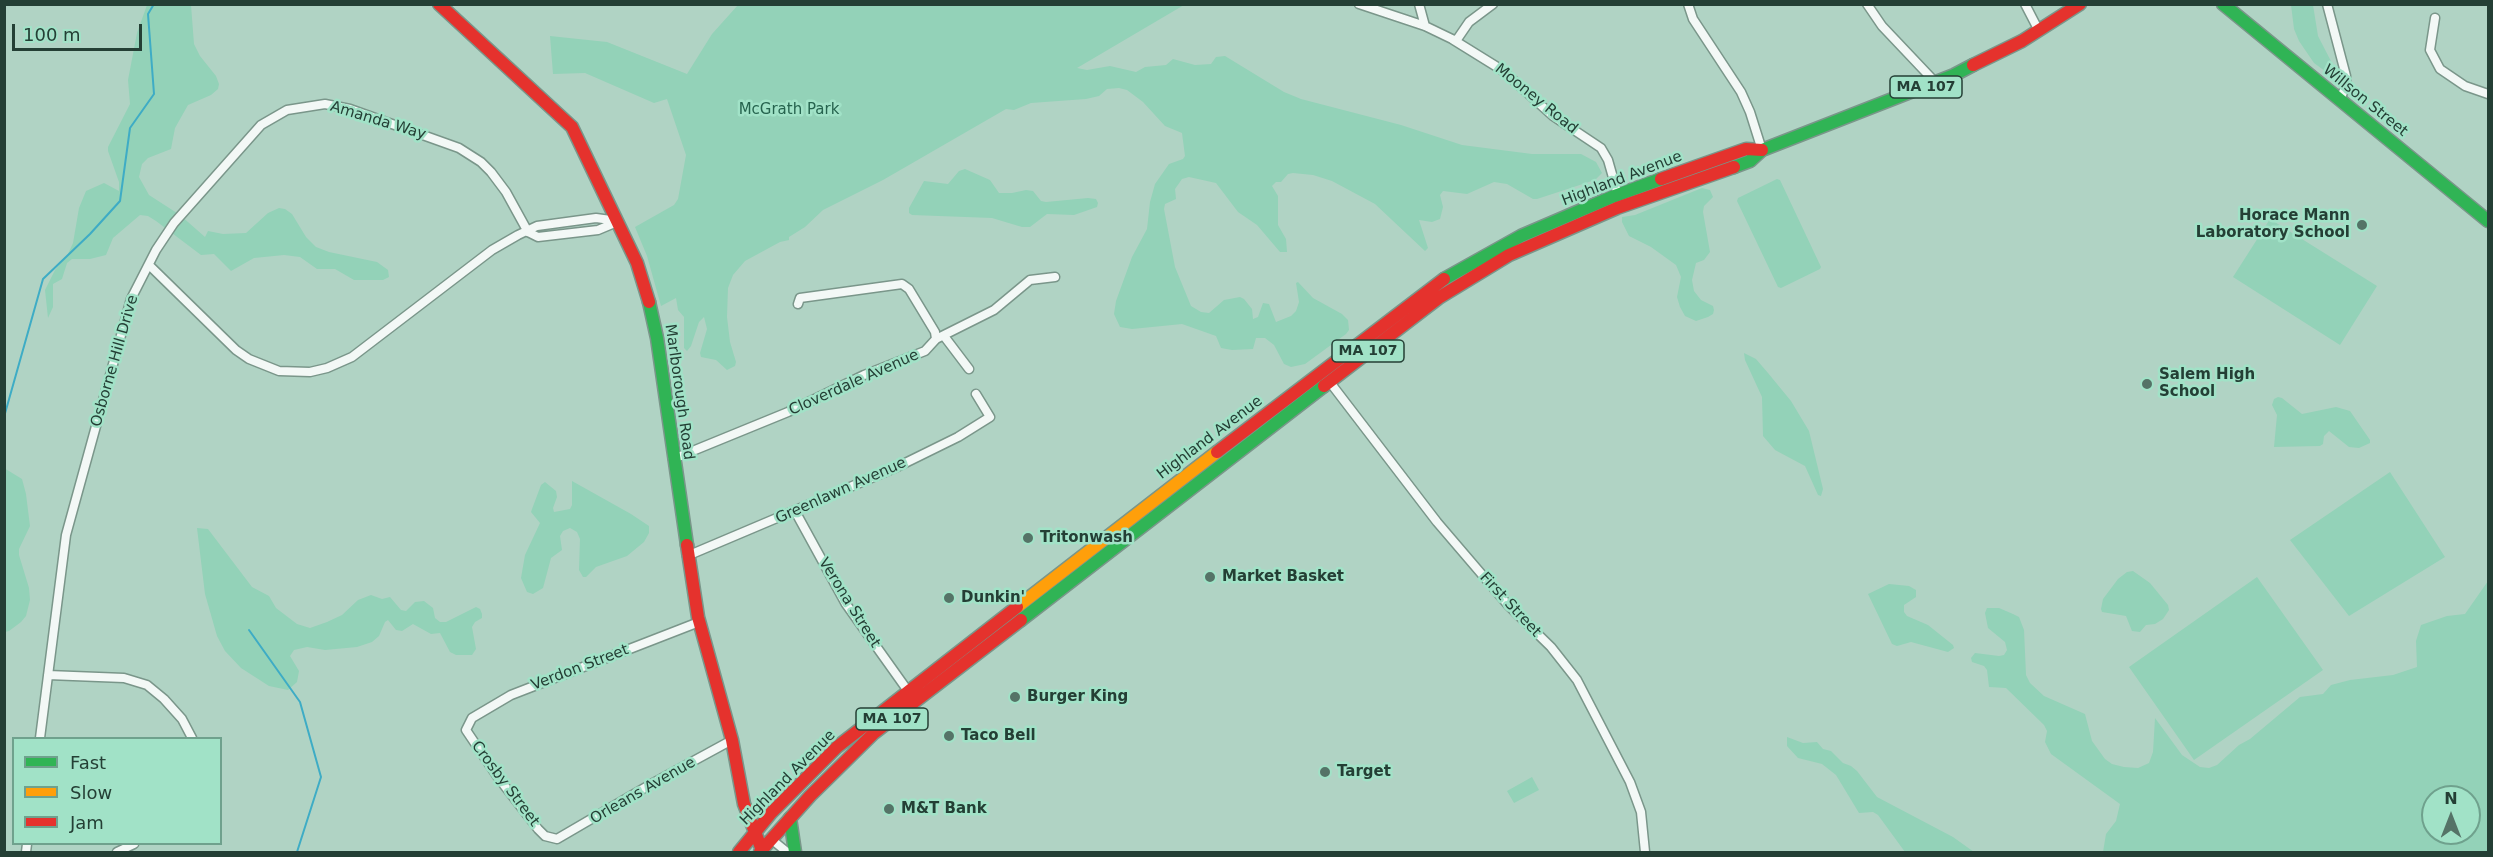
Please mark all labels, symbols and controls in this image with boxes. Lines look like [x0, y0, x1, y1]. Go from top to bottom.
scale bar [15, 12, 146, 50]
text: 100 m [23, 24, 81, 45]
street label: Mooney Road [1491, 60, 1581, 138]
street label: Willson Street [2319, 61, 2411, 141]
road number: MA 107 [1890, 76, 1962, 98]
street label: Amanda Way [328, 98, 428, 144]
park label: McGrath Park [739, 101, 839, 119]
street label: Highland Avenue [1559, 148, 1685, 210]
place label: Horace Mann Laboratory School [2196, 207, 2350, 242]
marker: Horace Mann Laboratory School [2355, 218, 2369, 232]
street label: Osborne Hill Drive [88, 293, 142, 429]
street label: Marlborough Road [661, 323, 697, 461]
road number: MA 107 [1332, 340, 1404, 362]
street label: Cloverdale Avenue [786, 346, 922, 420]
place label: Salem High School [2159, 366, 2255, 401]
marker: Salem High School [2140, 377, 2154, 391]
street label: Highland Avenue [1154, 392, 1266, 484]
street label: Greenlawn Avenue [773, 454, 909, 528]
place label: Tritonwash [1040, 529, 1133, 547]
marker: Tritonwash [1021, 531, 1035, 545]
street label: Verona Street [814, 555, 884, 651]
place label: Market Basket [1222, 568, 1344, 586]
street label: First Street [1475, 569, 1545, 641]
marker: Market Basket [1203, 570, 1217, 584]
place label: Dunkin' [961, 589, 1025, 607]
marker: Dunkin' [942, 591, 956, 605]
street label: Verdon Street [529, 641, 631, 695]
place label: Burger King [1027, 688, 1128, 706]
marker: Burger King [1008, 690, 1022, 704]
road number: MA 107 [856, 708, 928, 730]
street label: Highland Avenue [737, 727, 839, 829]
place label: Taco Bell [961, 727, 1036, 745]
marker: Taco Bell [942, 729, 956, 743]
legend [12, 737, 222, 845]
street label: Crosby Street [467, 738, 543, 830]
text: Fast [70, 752, 106, 773]
street label: Orleans Avenue [587, 754, 699, 828]
place label: Target [1337, 763, 1391, 781]
marker: Target [1318, 765, 1332, 779]
text: Slow [70, 782, 112, 803]
north arrow [2421, 785, 2481, 845]
text: N [2444, 789, 2458, 808]
place label: M&T Bank [901, 800, 987, 818]
marker: M&T Bank [882, 802, 896, 816]
text: Jam [70, 812, 104, 833]

